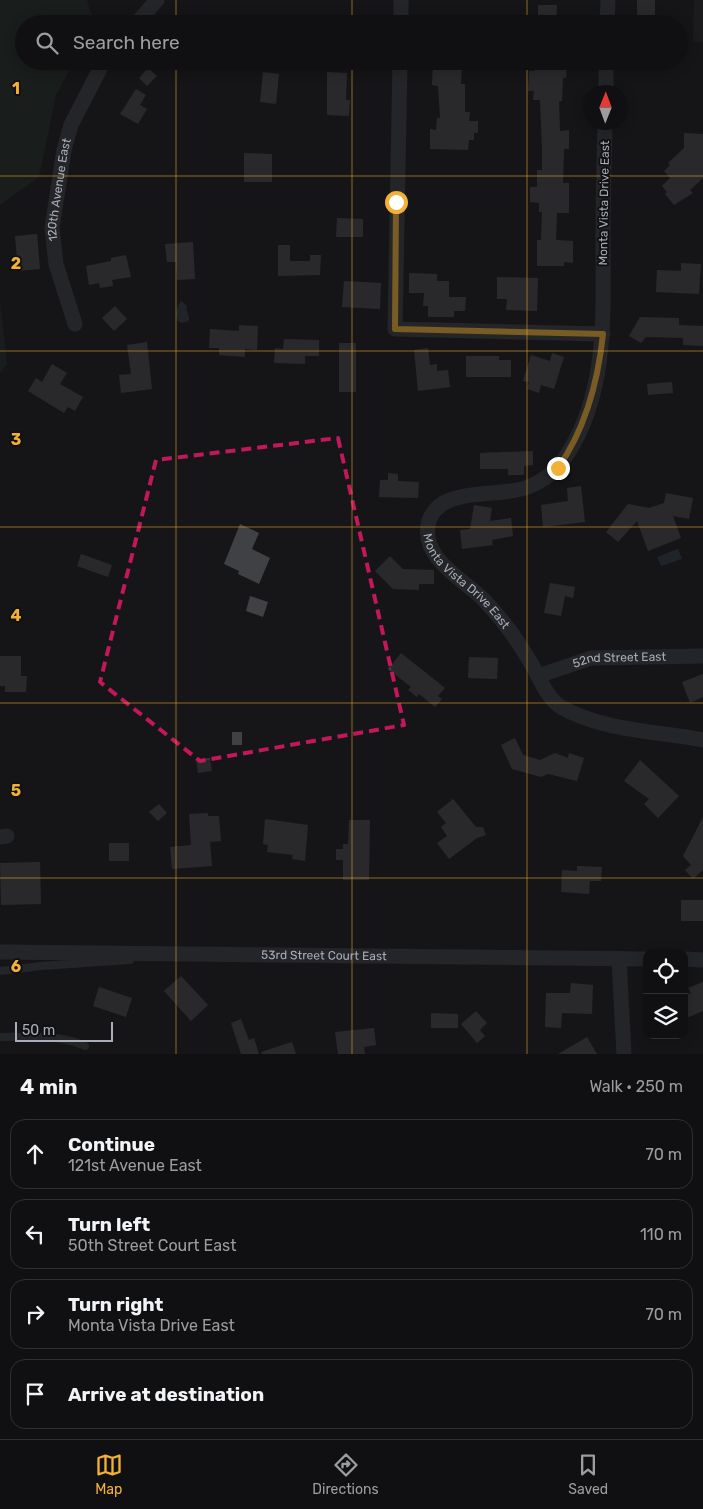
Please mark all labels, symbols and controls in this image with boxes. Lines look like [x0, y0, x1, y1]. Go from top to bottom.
search box [15, 15, 688, 70]
icon: search [33, 29, 61, 57]
text: Search here [73, 31, 180, 54]
text: 1 [12, 79, 20, 98]
north arrow [583, 85, 628, 130]
street label: 120th Avenue East [45, 136, 74, 242]
street label: Monta Vista Drive East [596, 140, 612, 266]
route start [385, 191, 408, 214]
text: 2 [11, 254, 21, 273]
text: 3 [11, 430, 21, 449]
route end [547, 457, 570, 480]
street label: Monta Vista Drive East [420, 532, 513, 632]
text: 4 [11, 606, 22, 625]
street label: 52nd Street East [571, 650, 666, 671]
text: 5 [11, 781, 21, 800]
street label: 53rd Street Court East [261, 948, 387, 963]
map controls [643, 949, 688, 1039]
button: locate [643, 949, 688, 994]
text: 6 [11, 957, 21, 976]
button: layers [643, 994, 688, 1039]
scale bar [15, 1019, 112, 1042]
text: 50 m [22, 1022, 55, 1039]
text: 4 min [20, 1074, 78, 1099]
text: Walk · 250 m [589, 1077, 683, 1096]
text: Continue [68, 1133, 155, 1156]
icon: ahead [21, 1140, 49, 1168]
text: 70 m [645, 1145, 682, 1164]
text: 121st Avenue East [68, 1156, 202, 1175]
text: Turn left [68, 1213, 150, 1236]
icon: left [21, 1220, 49, 1248]
text: 110 m [640, 1225, 682, 1244]
text: 50th Street Court East [68, 1236, 236, 1255]
text: Turn right [68, 1293, 163, 1316]
icon: right [21, 1300, 49, 1328]
text: 70 m [645, 1305, 682, 1324]
text: Monta Vista Drive East [68, 1316, 235, 1335]
icon: arrive [21, 1380, 49, 1408]
text: Arrive at destination [68, 1383, 264, 1406]
tab: Map [95, 1451, 123, 1498]
tab: Directions [312, 1451, 379, 1498]
tab: Saved [568, 1451, 608, 1498]

